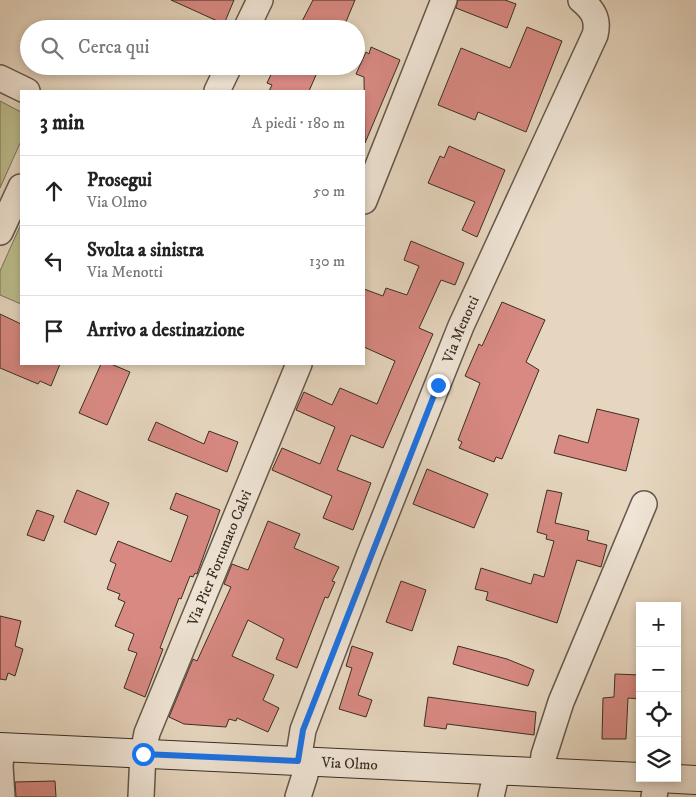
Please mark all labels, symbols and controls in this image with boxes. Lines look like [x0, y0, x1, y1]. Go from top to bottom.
search box [20, 20, 365, 75]
icon: search [38, 34, 66, 62]
text: Cerca qui [78, 36, 149, 59]
text: 3 min [40, 110, 85, 136]
text: A piedi · 180 m [252, 113, 345, 133]
text: Prosegui [87, 169, 152, 192]
icon: ahead [40, 177, 68, 205]
text: 50 m [313, 181, 345, 201]
text: Via Olmo [87, 192, 147, 212]
text: Svolta a sinistra [87, 239, 204, 262]
icon: left [40, 247, 68, 275]
text: 130 m [309, 251, 345, 271]
text: Via Menotti [87, 262, 163, 282]
street label: Via Menotti [437, 293, 483, 366]
icon: arrive [40, 317, 68, 345]
text: Arrivo a destinazione [87, 319, 245, 342]
route end [427, 374, 450, 397]
street label: Via Pier Fortunato Calvi [182, 487, 256, 629]
map controls [636, 602, 681, 782]
button: + [636, 602, 681, 647]
button: − [636, 647, 681, 692]
button: locate [636, 692, 681, 737]
button: layers [636, 737, 681, 782]
route start [132, 743, 155, 766]
street label: Via Olmo [320, 753, 378, 774]

